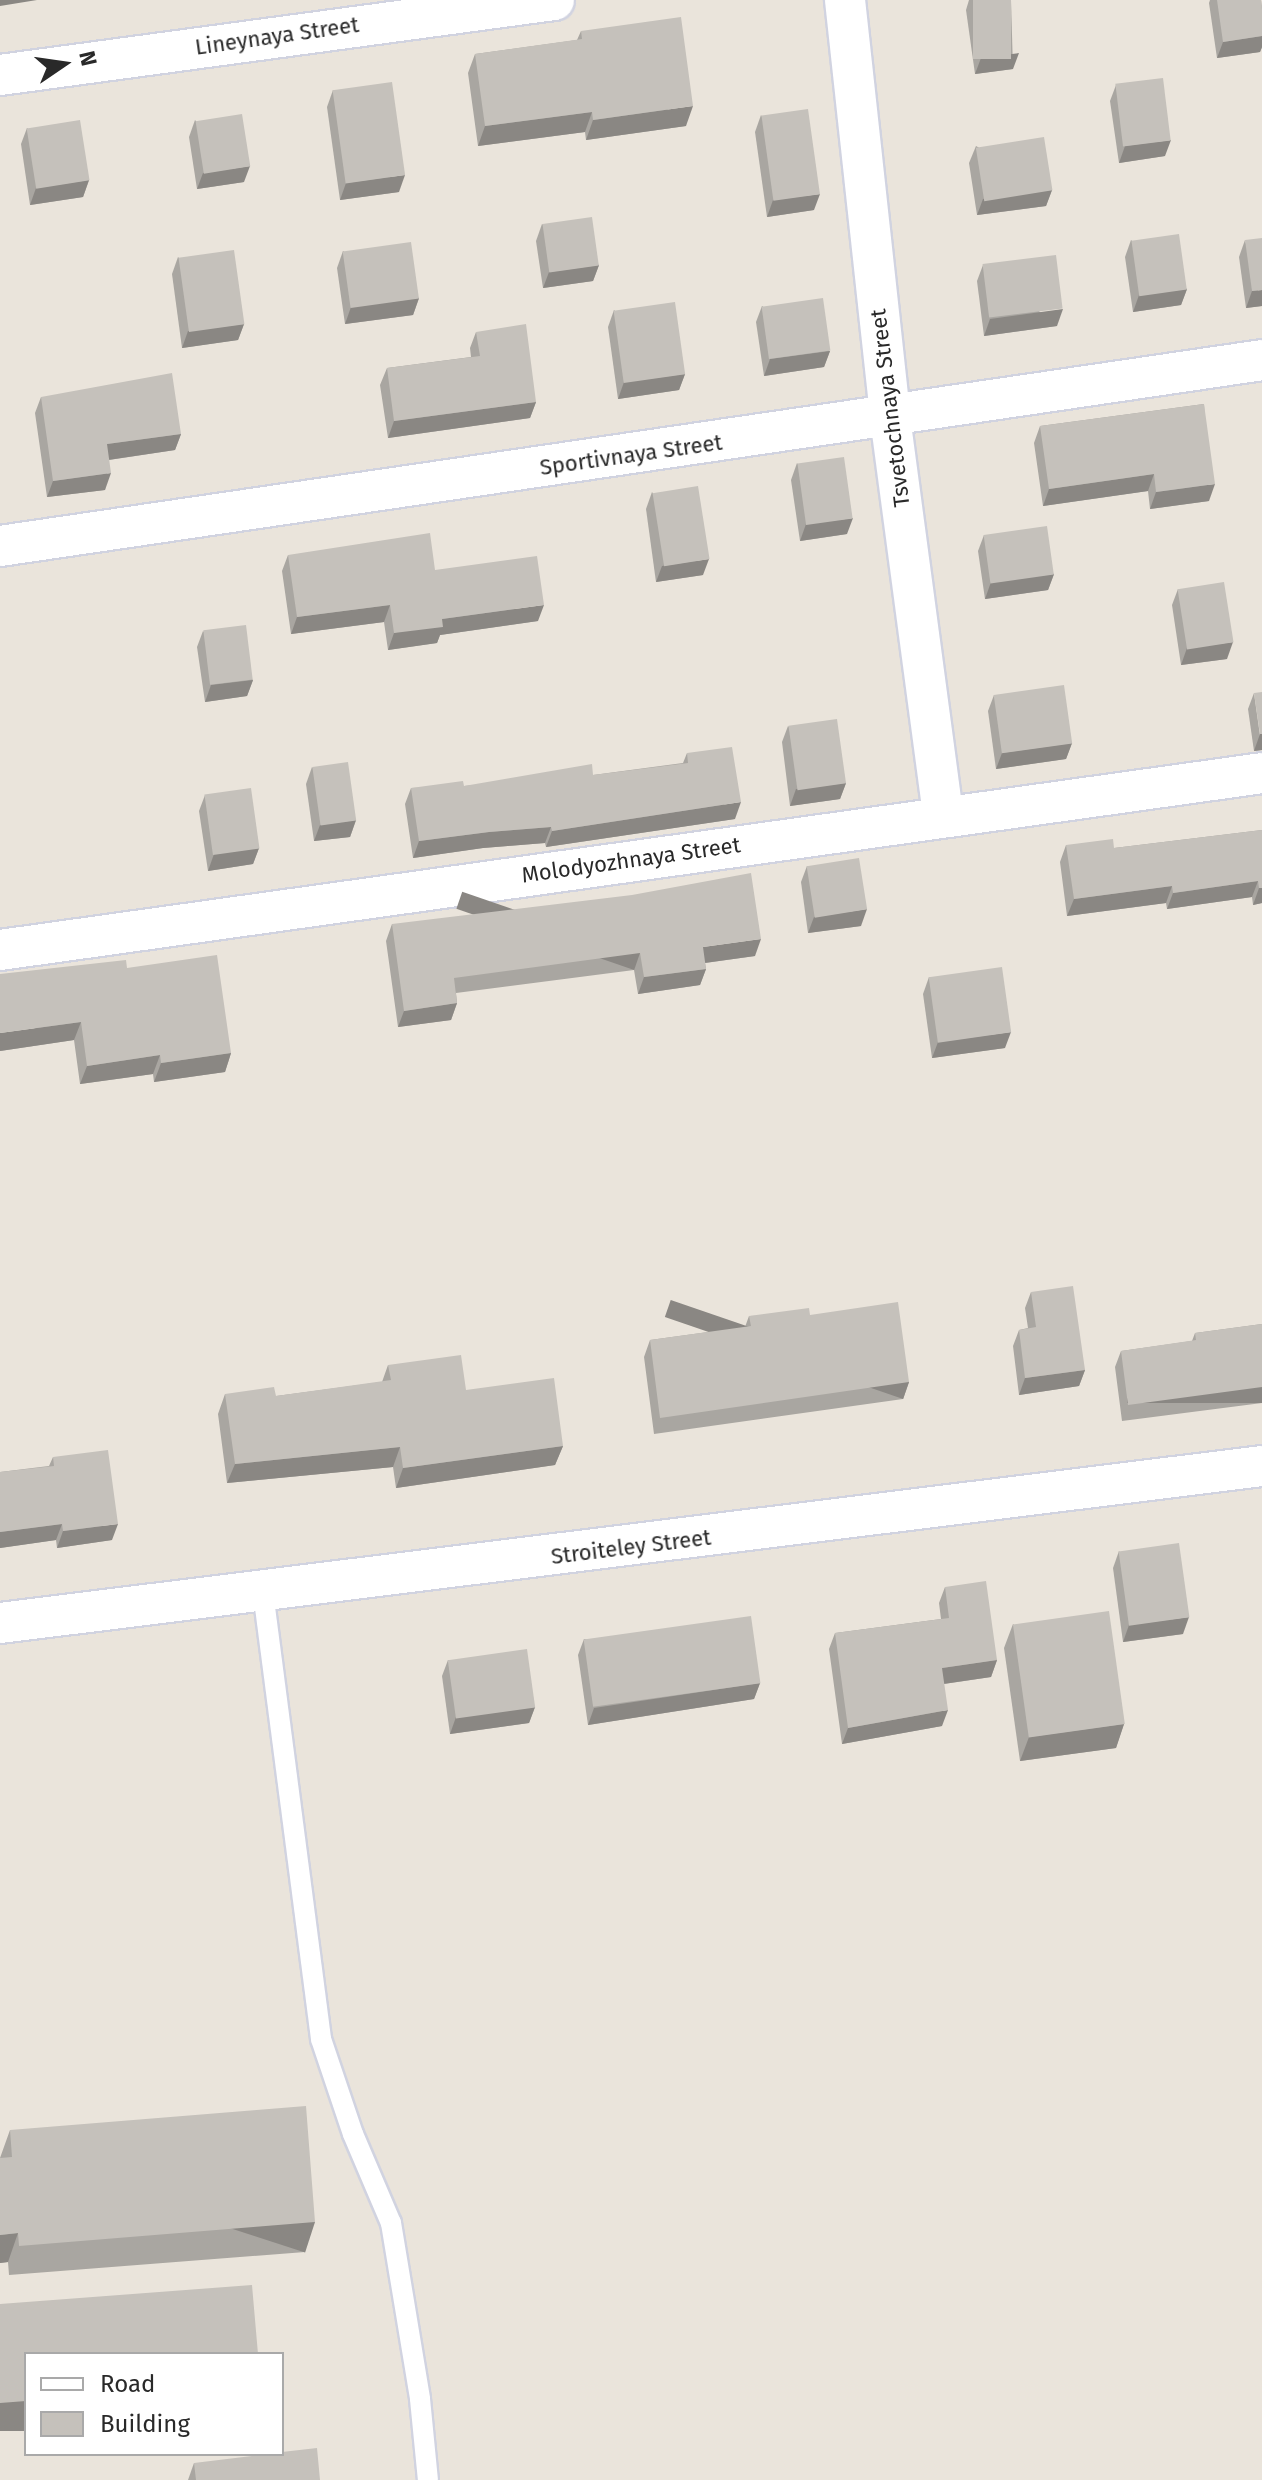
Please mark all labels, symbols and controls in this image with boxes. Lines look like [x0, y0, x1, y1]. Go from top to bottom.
street label: Lineynaya Street [193, 11, 361, 61]
north arrow [24, 24, 104, 104]
text: N [73, 48, 103, 69]
street label: Tsvetochnaya Street [865, 308, 915, 508]
street label: Sportivnaya Street [538, 429, 724, 481]
street label: Molodyozhnaya Street [520, 832, 742, 888]
street label: Stroiteley Street [549, 1524, 713, 1570]
legend [24, 2352, 284, 2456]
text: Road [100, 2370, 155, 2398]
text: Building [100, 2410, 190, 2438]

